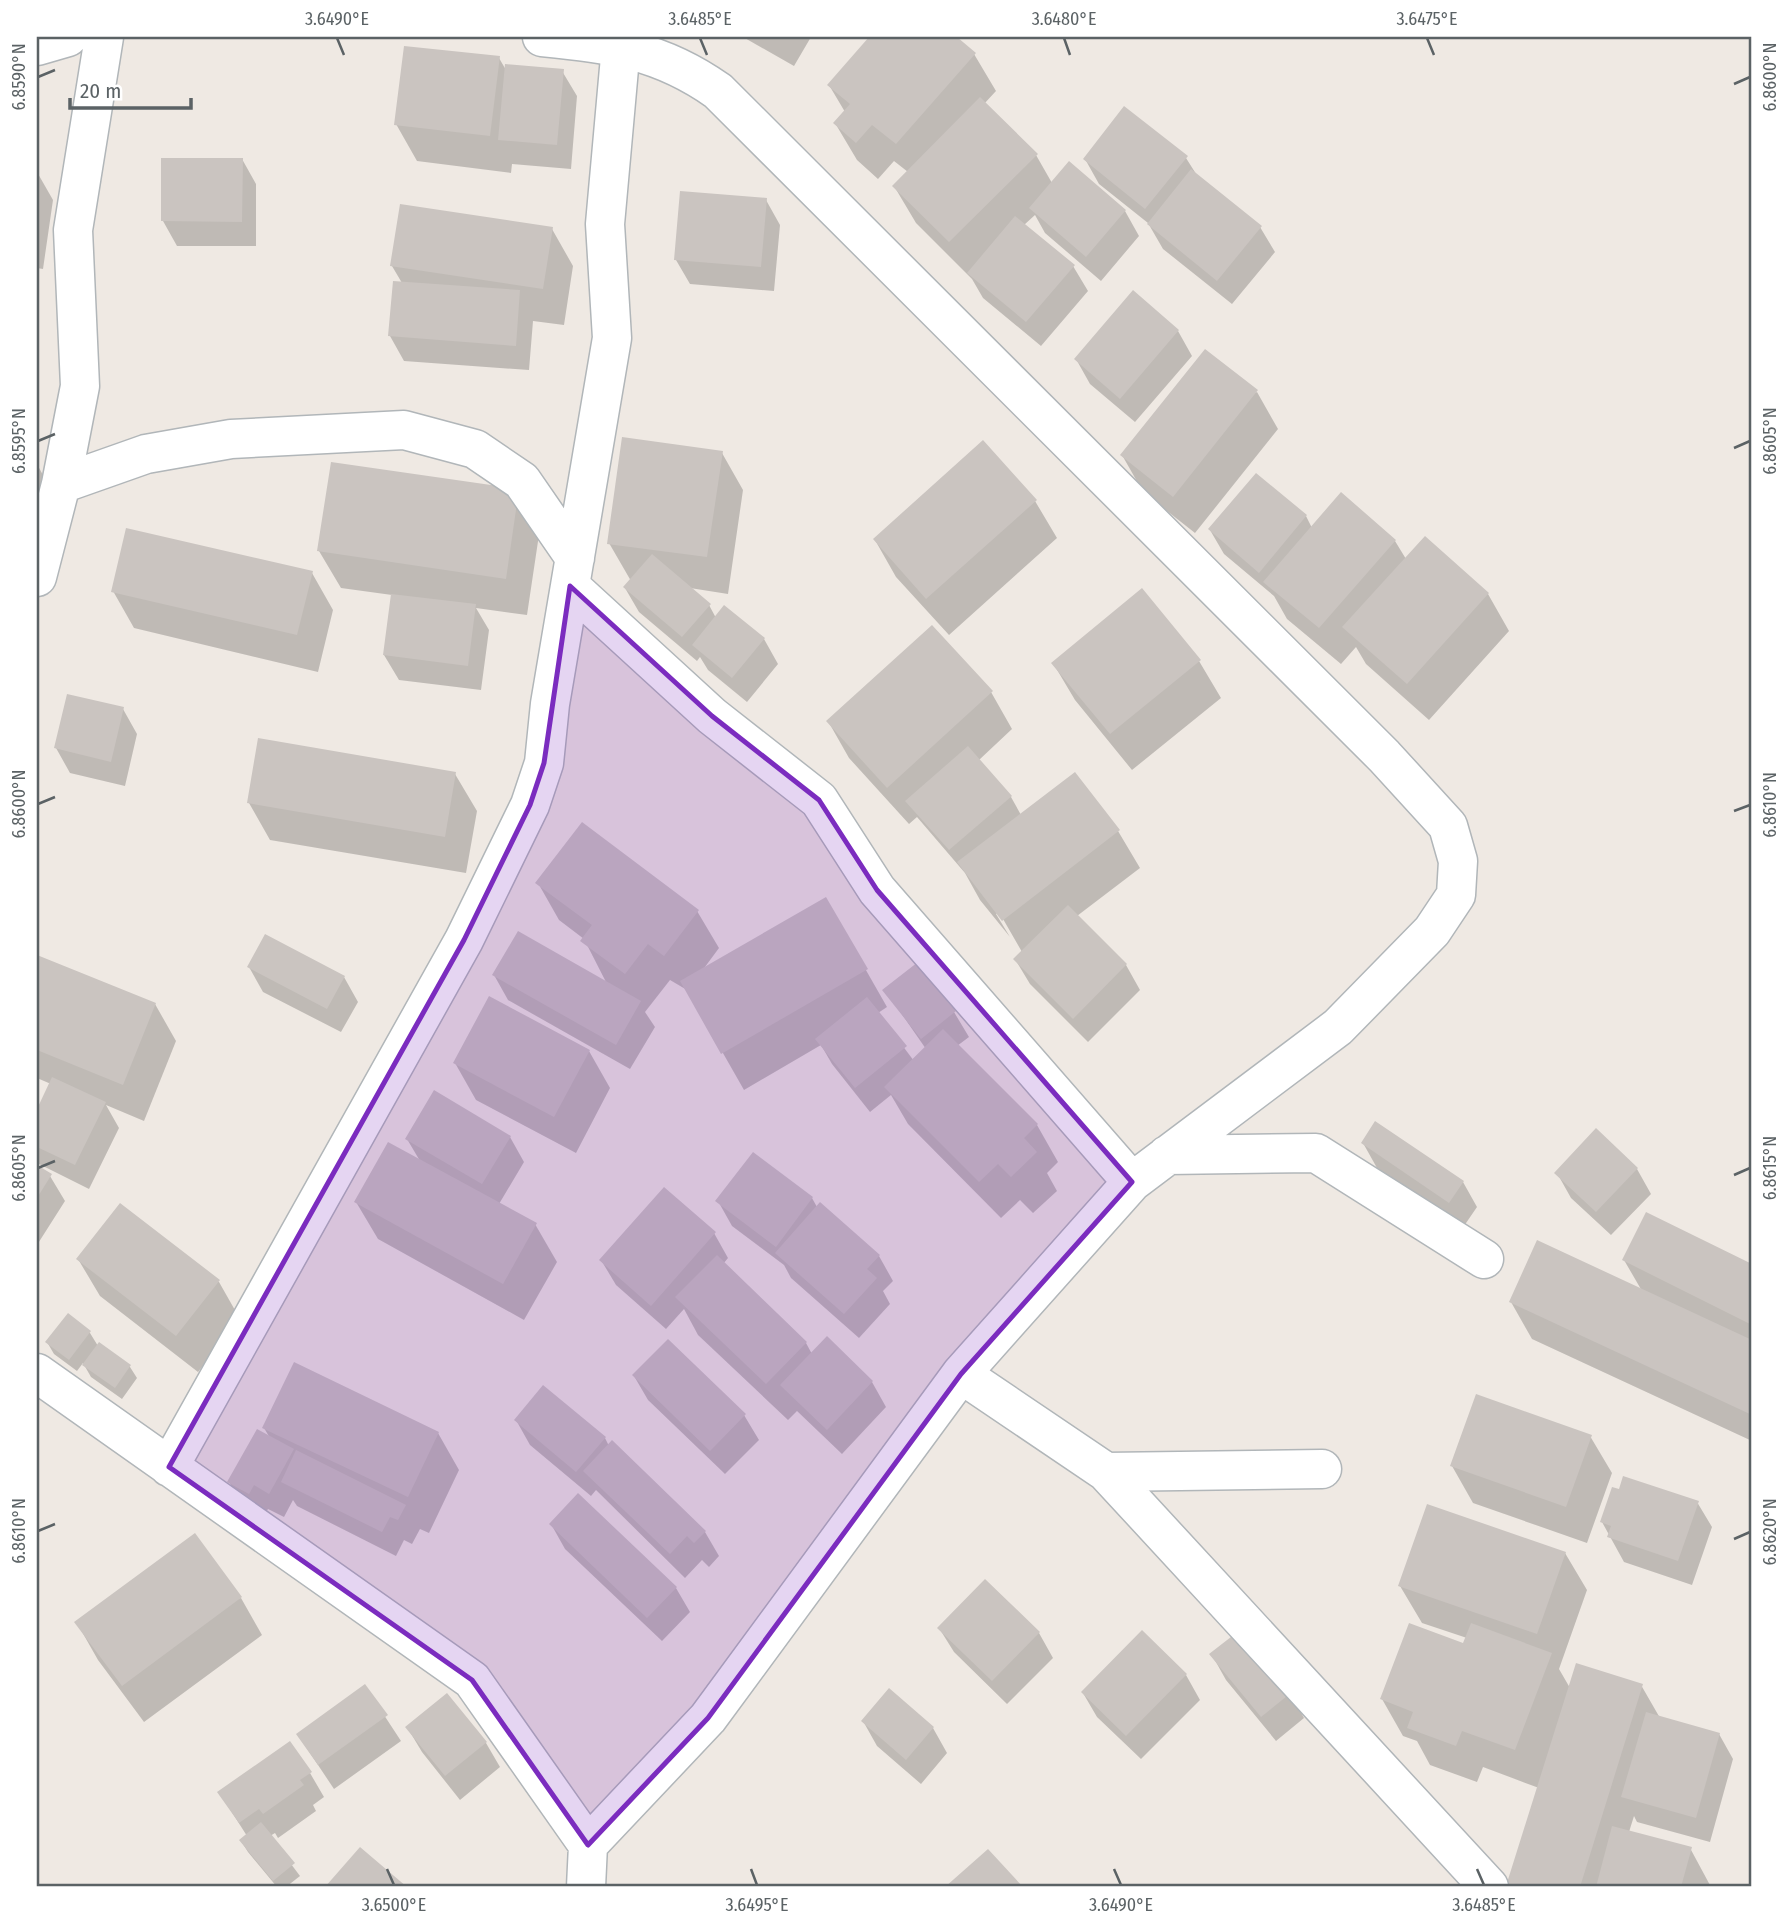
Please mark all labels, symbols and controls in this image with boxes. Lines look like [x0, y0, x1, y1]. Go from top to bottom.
text: 3.6490°E [305, 8, 369, 30]
text: 3.6485°E [668, 8, 732, 30]
text: 3.6480°E [1032, 8, 1096, 30]
text: 3.6475°E [1396, 8, 1458, 30]
text: 6.8590°N [8, 43, 30, 111]
text: 6.8600°N [1759, 43, 1781, 111]
scale bar [70, 66, 191, 110]
text: 20 m [80, 78, 121, 104]
text: 6.8605°N [1759, 407, 1781, 475]
text: 6.8595°N [8, 408, 30, 474]
text: 6.8600°N [8, 770, 30, 838]
text: 6.8610°N [1759, 772, 1781, 838]
text: 6.8605°N [8, 1134, 30, 1202]
text: 6.8615°N [1759, 1136, 1781, 1200]
text: 6.8610°N [8, 1498, 30, 1564]
text: 6.8620°N [1759, 1498, 1781, 1566]
text: 3.6500°E [362, 1894, 426, 1916]
text: 3.6495°E [726, 1894, 788, 1916]
text: 3.6490°E [1089, 1894, 1153, 1916]
text: 3.6485°E [1452, 1894, 1516, 1916]

